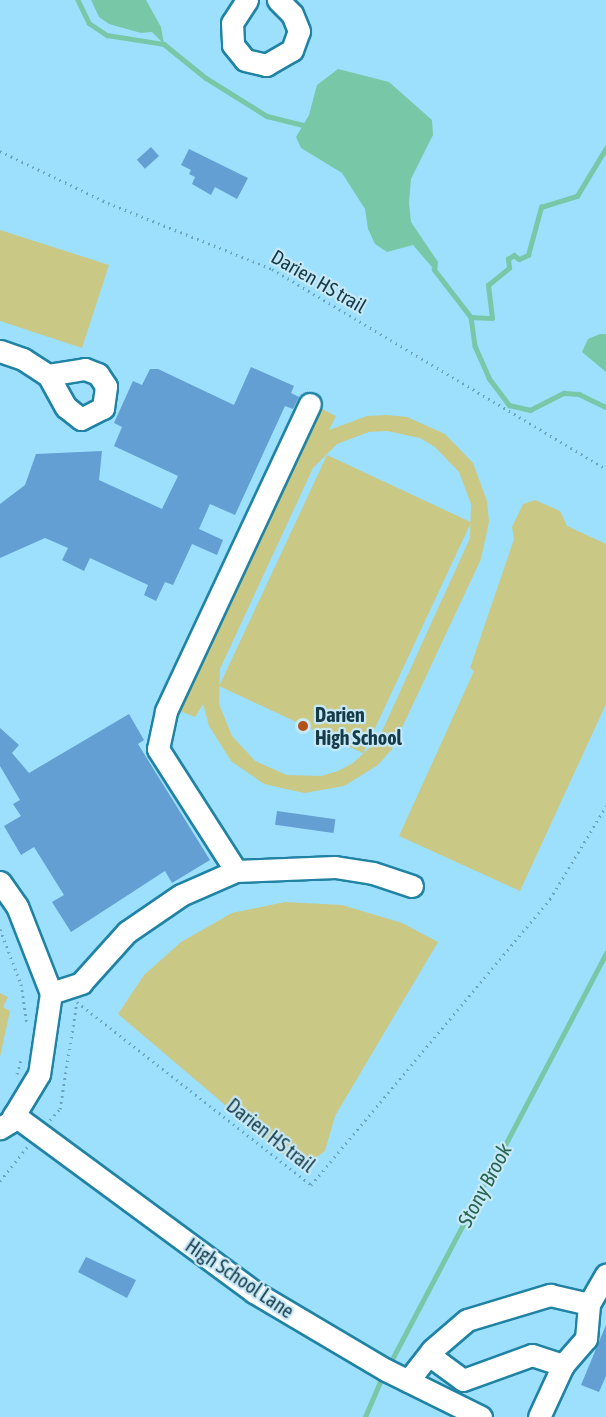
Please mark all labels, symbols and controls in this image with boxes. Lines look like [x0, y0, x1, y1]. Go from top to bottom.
street label: Darien HS trail [267, 244, 371, 318]
place label: Darien High School [315, 702, 402, 749]
marker: Darien High School [296, 719, 310, 733]
street label: Darien HS trail [222, 1093, 320, 1177]
water label: Stony Brook [452, 1139, 516, 1231]
street label: High School Lane [181, 1233, 299, 1323]

